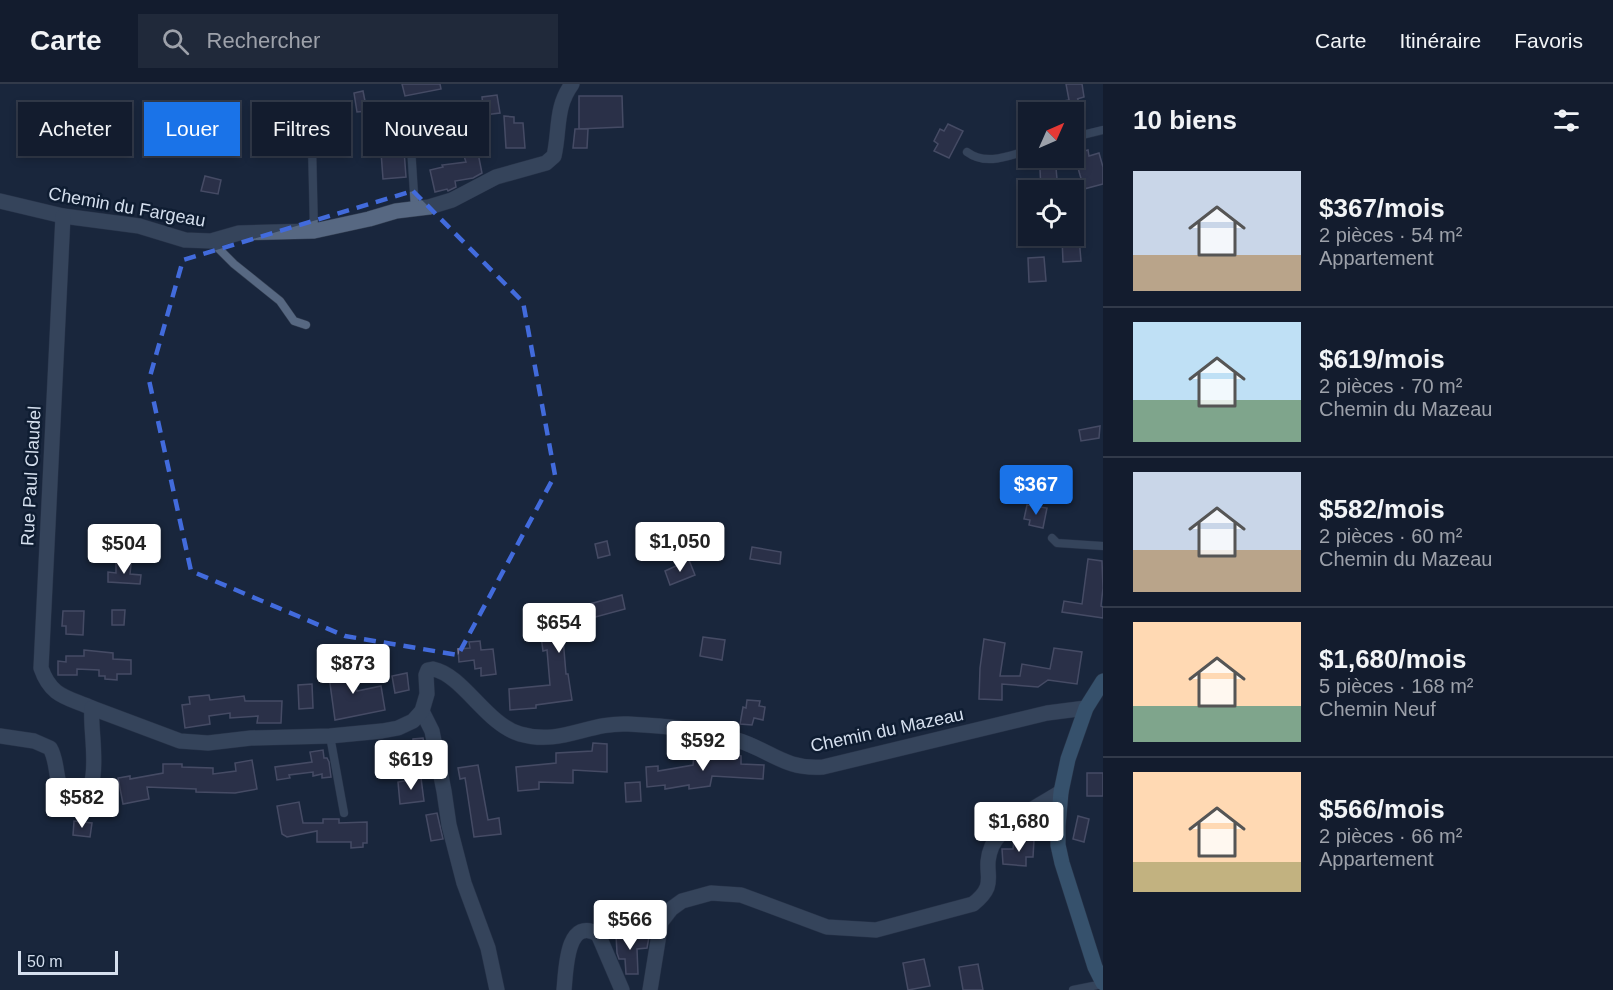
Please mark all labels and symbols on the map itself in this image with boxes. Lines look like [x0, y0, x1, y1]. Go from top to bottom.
north arrow [1018, 102, 1084, 168]
street label: Chemin du Fargeau [47, 183, 207, 231]
street label: Rue Paul Claudel [17, 406, 45, 546]
pin: $367 [1000, 465, 1072, 516]
pin: $1,050 [631, 522, 729, 573]
pin: $504 [88, 524, 160, 575]
pin: $654 [523, 603, 595, 654]
pin: $873 [317, 644, 389, 695]
street label: Chemin du Mazeau [809, 704, 965, 756]
pin: $592 [667, 721, 739, 772]
pin: $619 [375, 740, 447, 791]
pin: $582 [46, 778, 118, 829]
pin: $1,680 [970, 802, 1068, 853]
pin: $566 [594, 900, 666, 951]
scale bar [18, 948, 118, 976]

